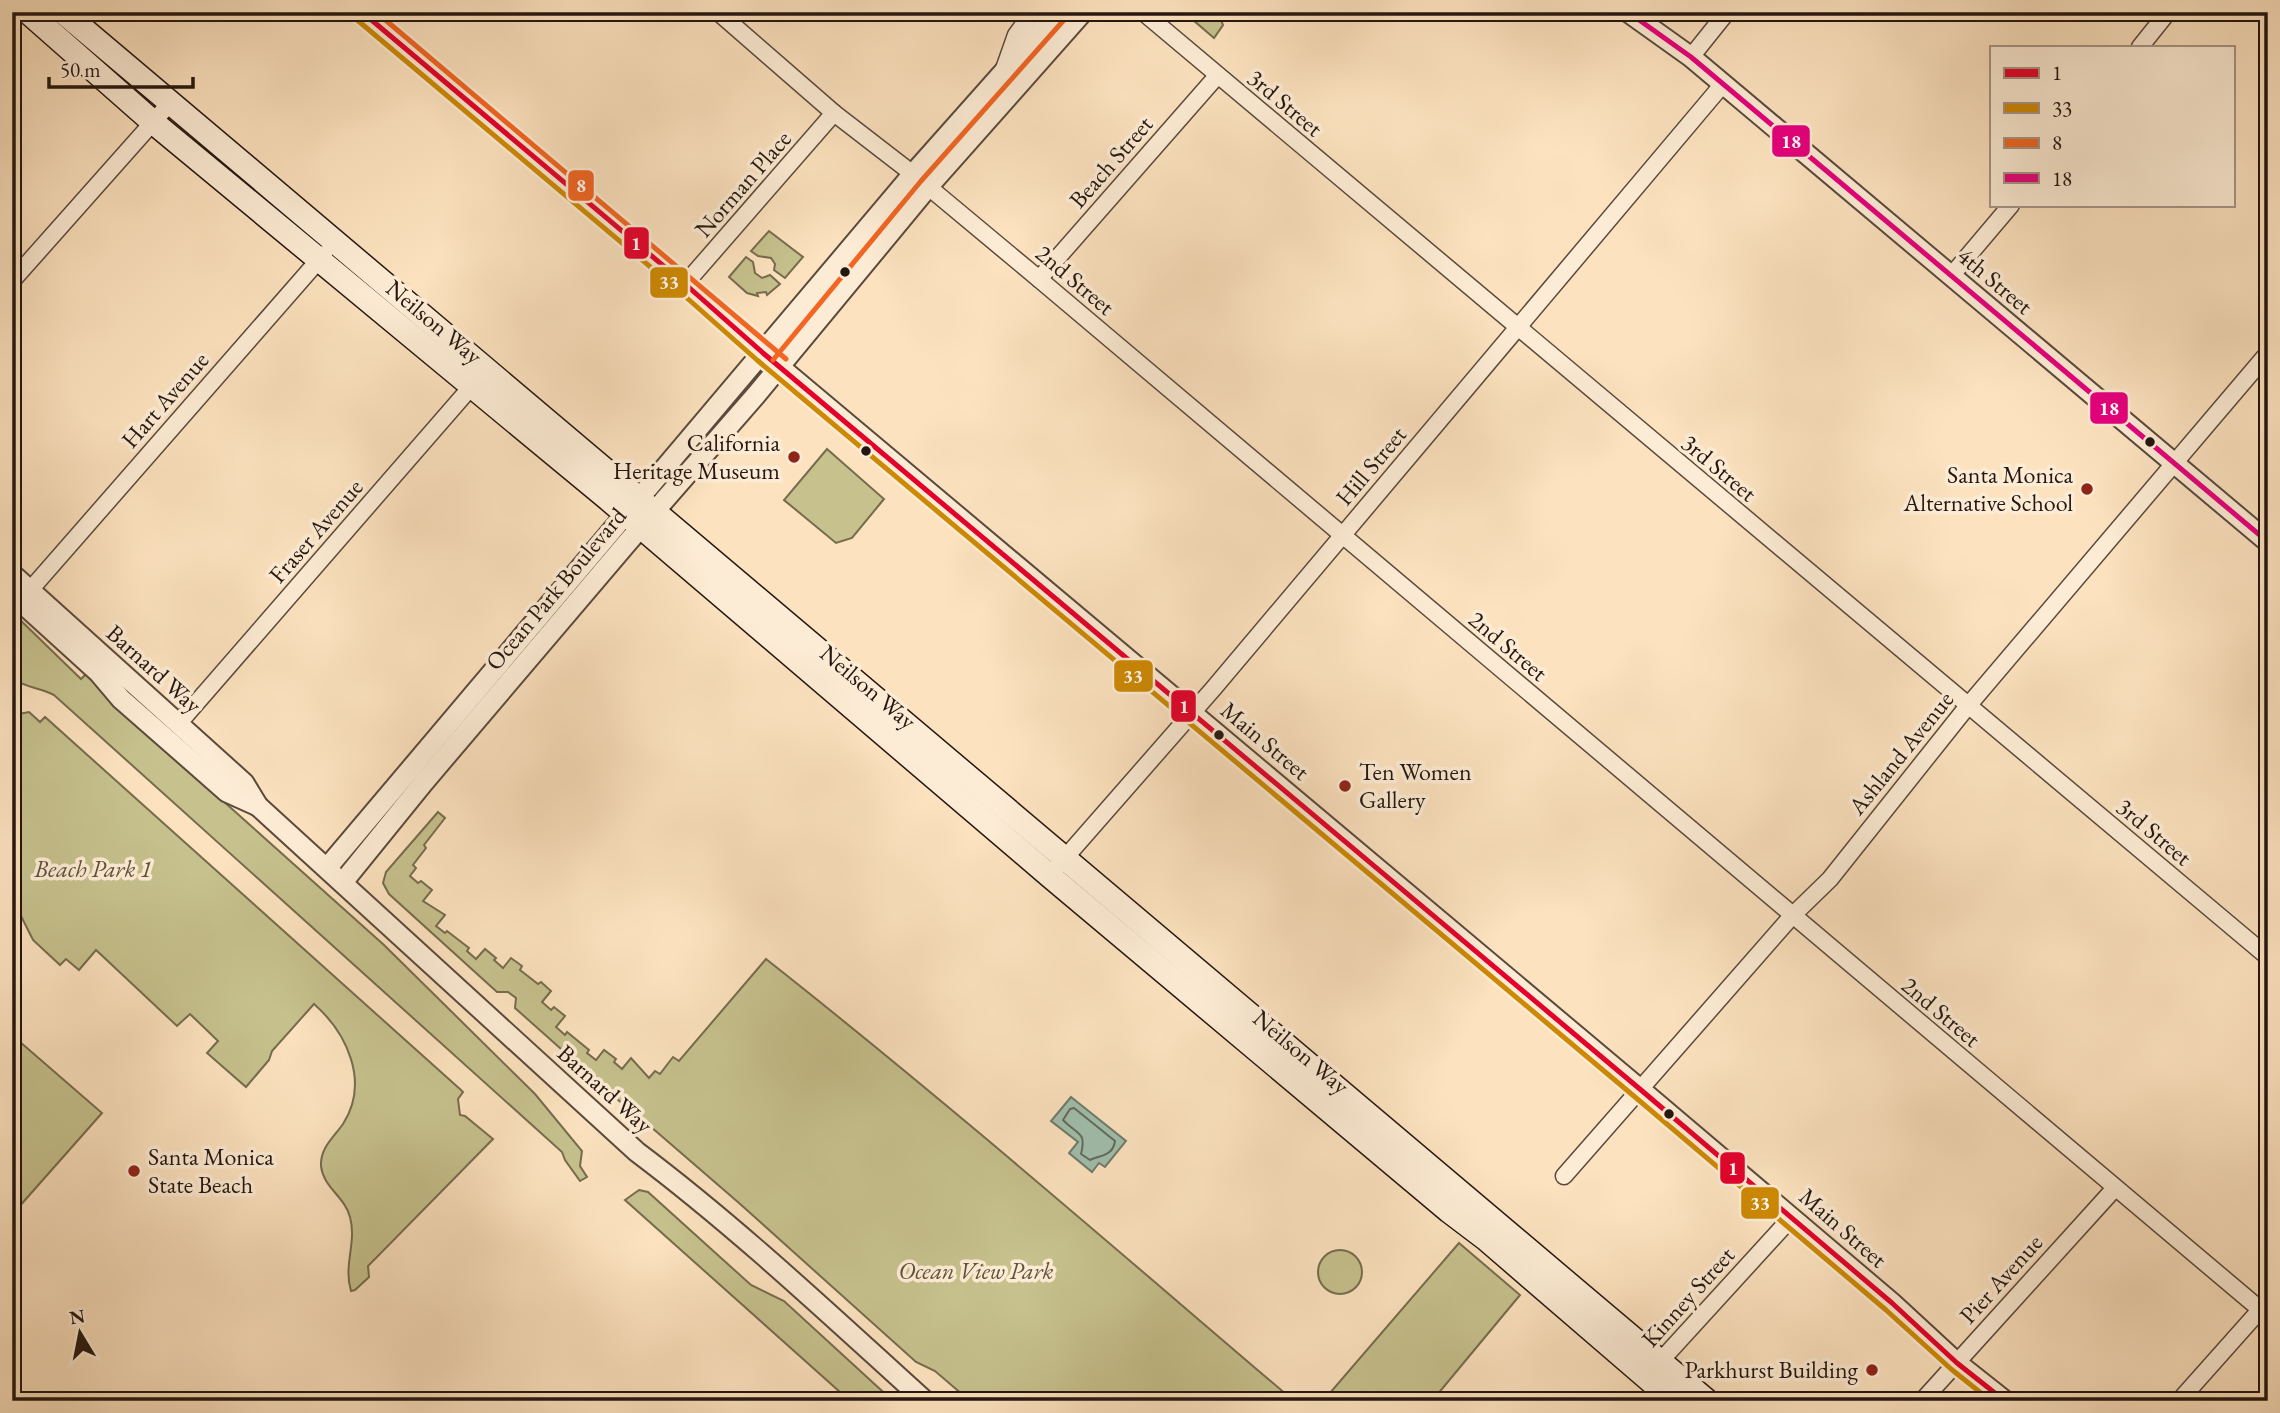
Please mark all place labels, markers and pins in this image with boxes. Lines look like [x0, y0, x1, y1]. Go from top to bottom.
unlabelled marker [838, 265, 852, 279]
place label: California Heritage Museum [613, 427, 780, 486]
unlabelled marker [2143, 435, 2157, 449]
unlabelled marker [859, 444, 873, 458]
marker: California Heritage Museum [786, 449, 802, 465]
place label: Santa Monica Alternative School [1903, 459, 2073, 518]
marker: Santa Monica Alternative School [2079, 481, 2095, 497]
unlabelled marker [1212, 728, 1226, 742]
place label: Ten Women Gallery [1359, 756, 1472, 815]
marker: Ten Women Gallery [1337, 778, 1353, 794]
unlabelled marker [1662, 1107, 1676, 1121]
place label: Santa Monica State Beach [148, 1141, 274, 1200]
marker: Santa Monica State Beach [126, 1163, 142, 1179]
place label: Parkhurst Building [1684, 1354, 1859, 1385]
marker: Parkhurst Building [1864, 1362, 1880, 1378]

